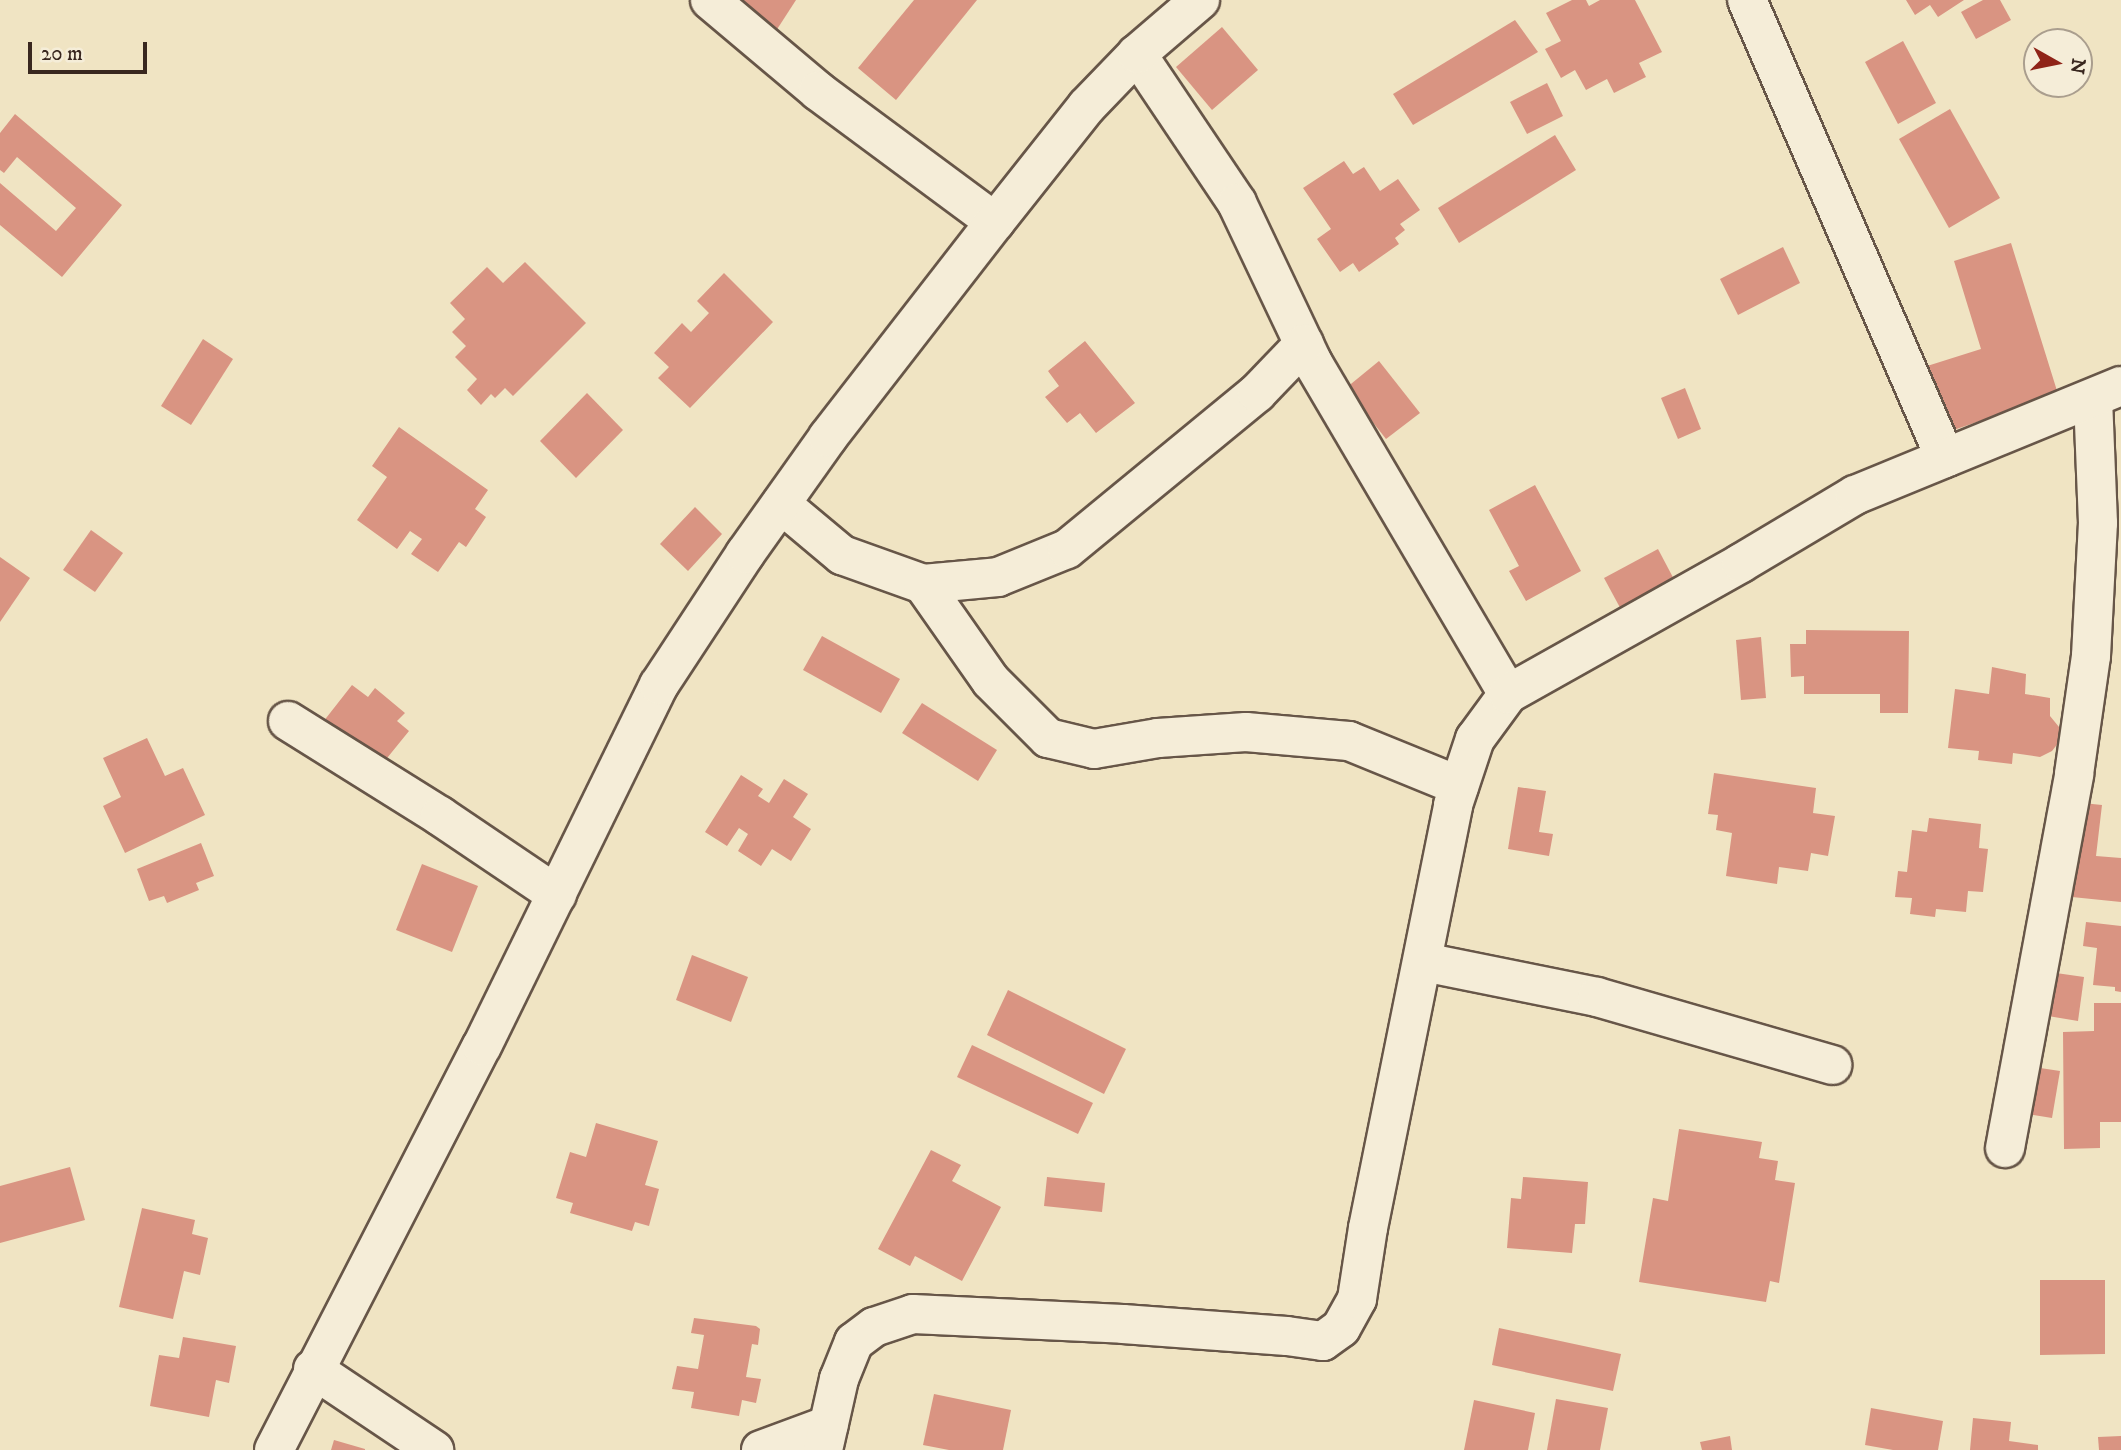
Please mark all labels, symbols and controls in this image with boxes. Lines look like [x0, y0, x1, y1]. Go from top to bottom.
scale bar [32, 28, 150, 72]
north arrow [2023, 28, 2093, 98]
text: 20 m [41, 41, 83, 67]
text: N [2065, 57, 2090, 76]

